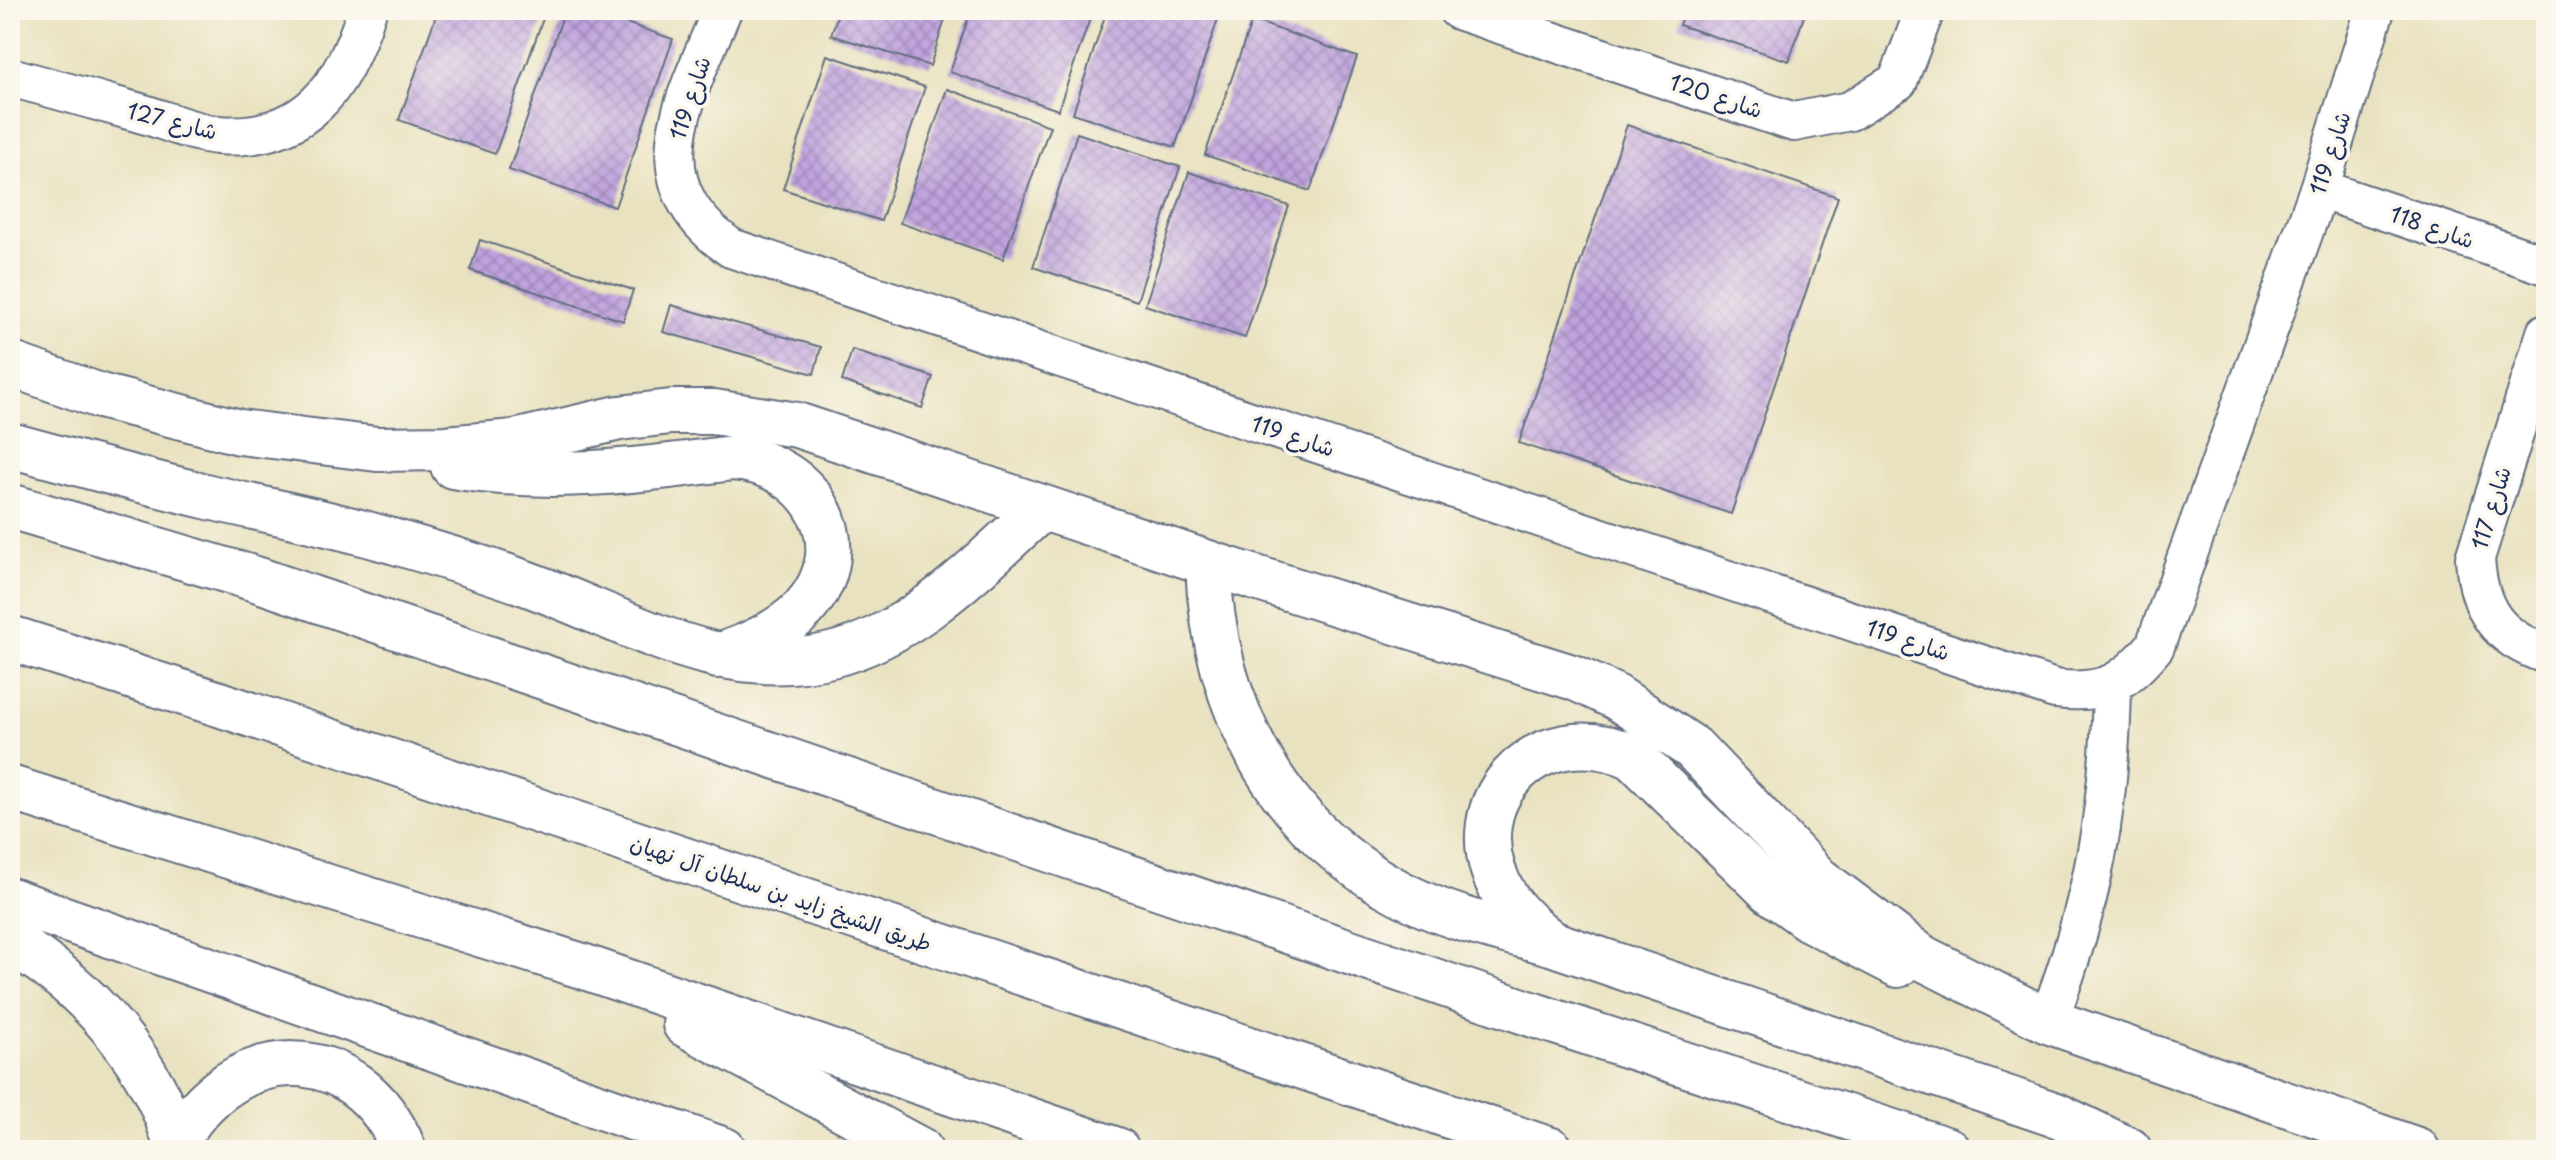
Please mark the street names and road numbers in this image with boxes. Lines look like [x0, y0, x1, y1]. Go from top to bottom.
street label: شارع 119 [660, 52, 719, 144]
street label: شارع 120 [1665, 64, 1767, 126]
street label: شارع 127 [123, 92, 221, 148]
street label: شارع 119 [2300, 107, 2359, 199]
street label: شارع 118 [2386, 196, 2479, 256]
street label: شارع 119 [1247, 406, 1339, 465]
street label: شارع 117 [2461, 462, 2519, 554]
street label: شارع 119 [1862, 610, 1954, 669]
street label: طريق الشيخ زايد بن سلطان آل نهيان [626, 824, 937, 960]

